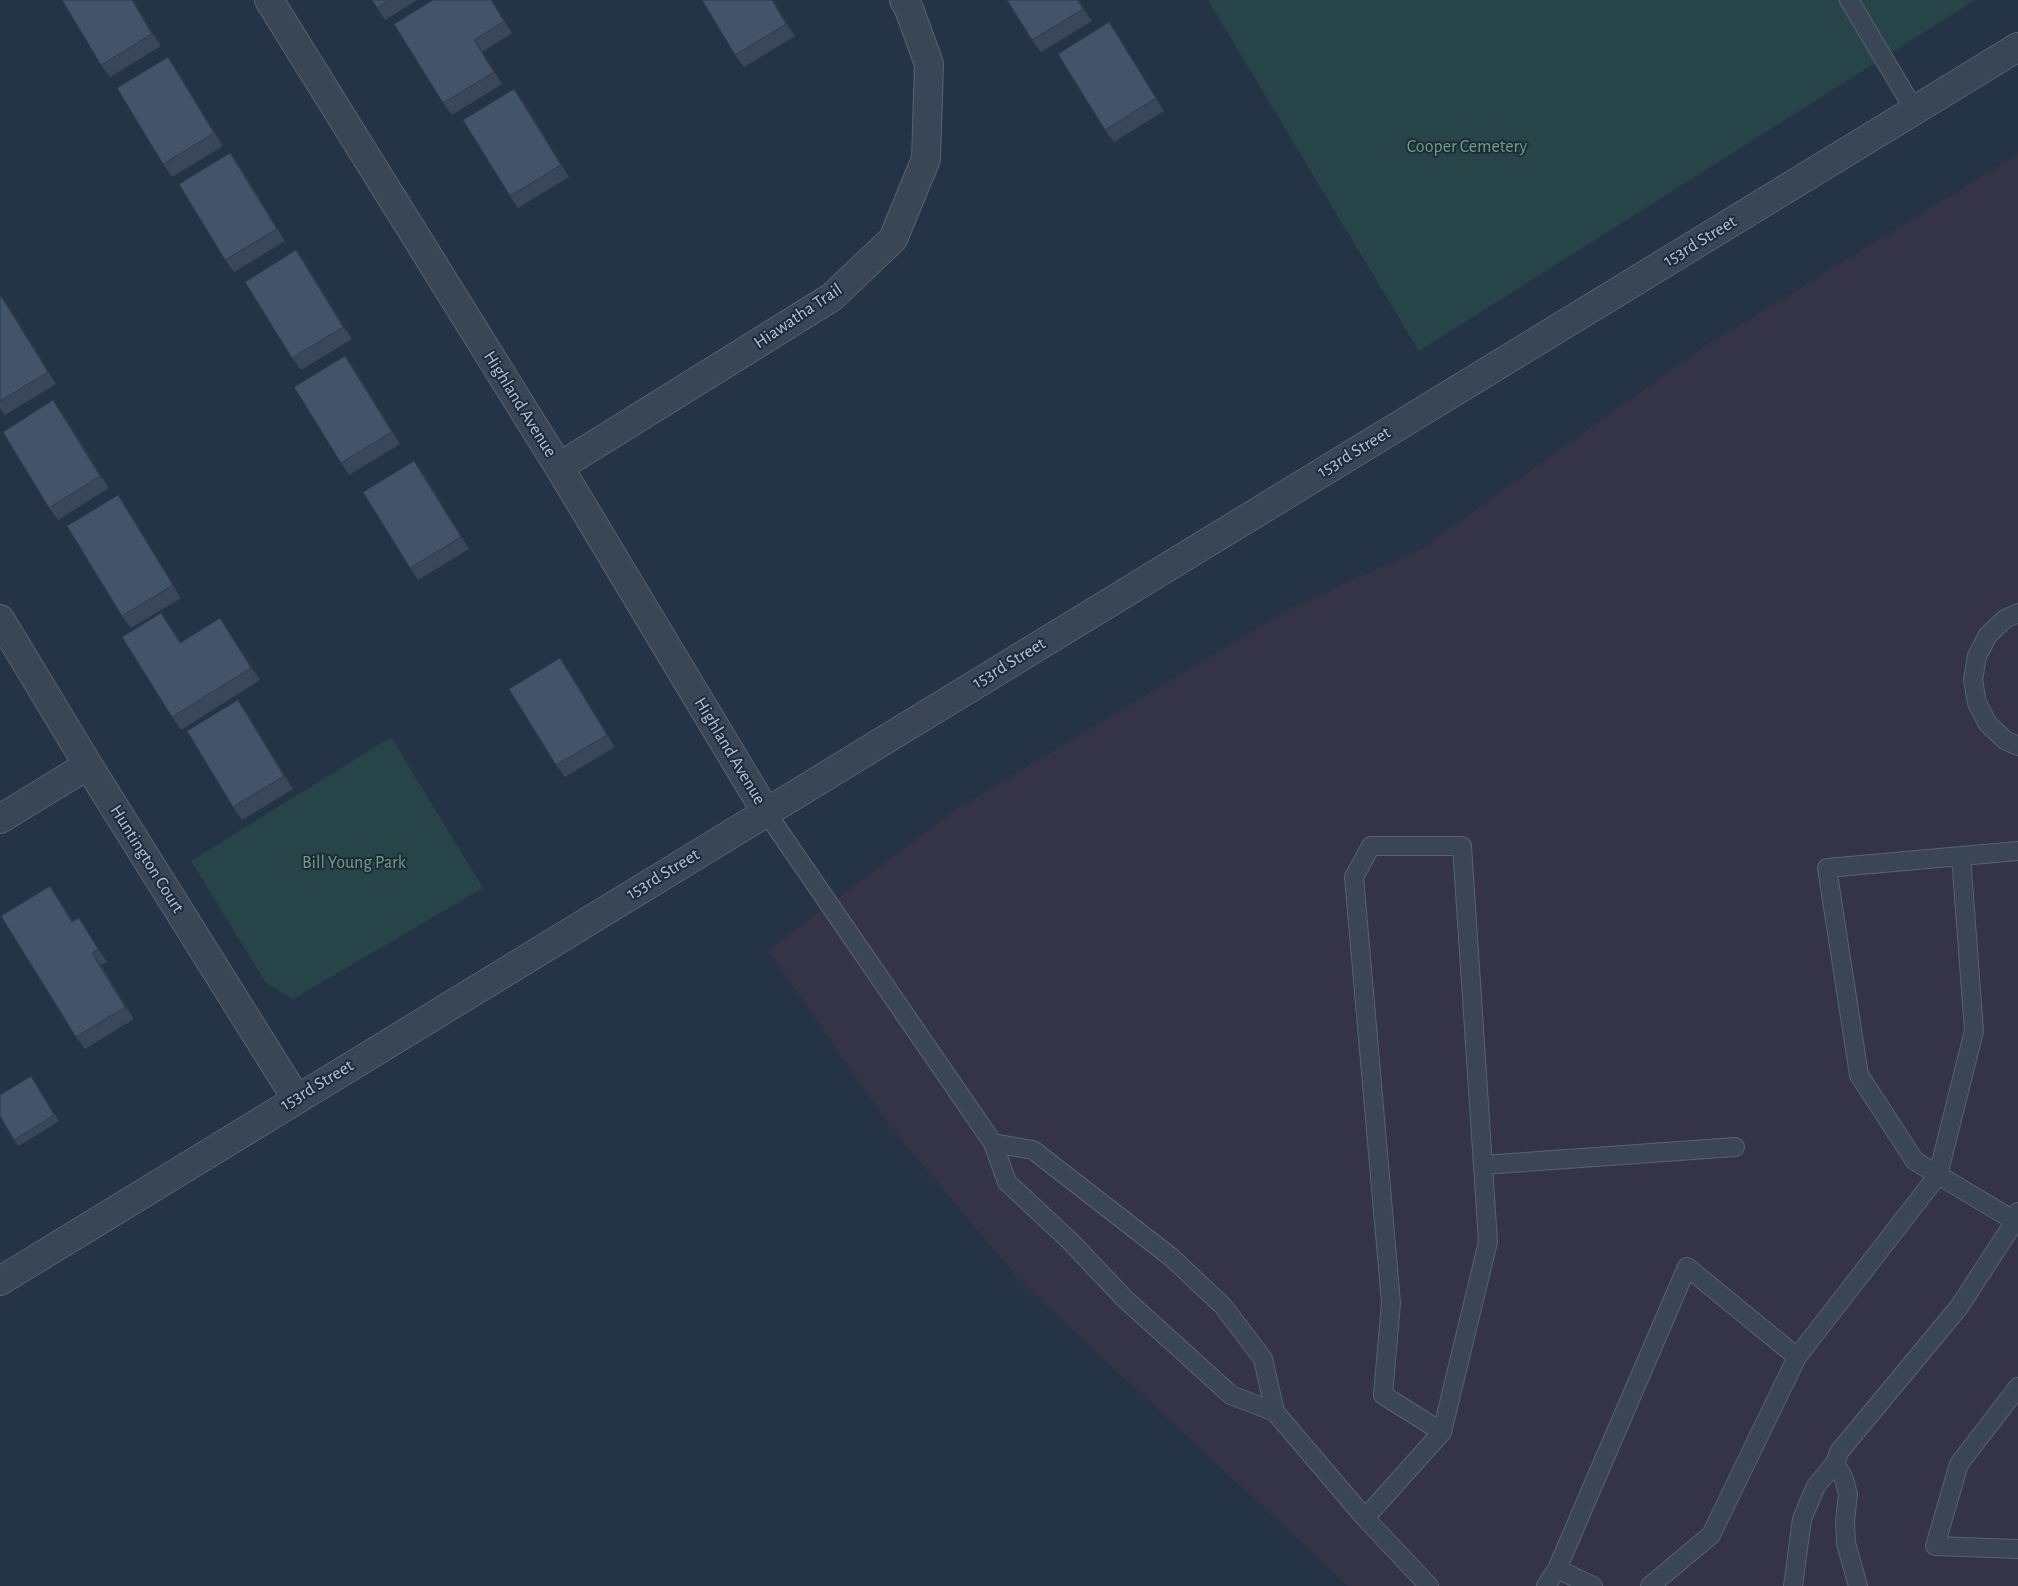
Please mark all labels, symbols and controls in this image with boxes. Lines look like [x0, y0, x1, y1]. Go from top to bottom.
park label: Cooper Cemetery [1407, 136, 1527, 158]
street label: 153rd Street [1659, 211, 1741, 271]
street label: Hiawatha Trail [750, 279, 846, 353]
street label: Highland Avenue [479, 347, 561, 461]
street label: 153rd Street [1313, 422, 1395, 482]
street label: 153rd Street [968, 633, 1050, 693]
street label: Highland Avenue [689, 693, 771, 809]
street label: Huntington Court [105, 801, 189, 917]
street label: 153rd Street [622, 844, 704, 904]
park label: Bill Young Park [302, 852, 406, 874]
street label: 153rd Street [276, 1055, 358, 1115]

